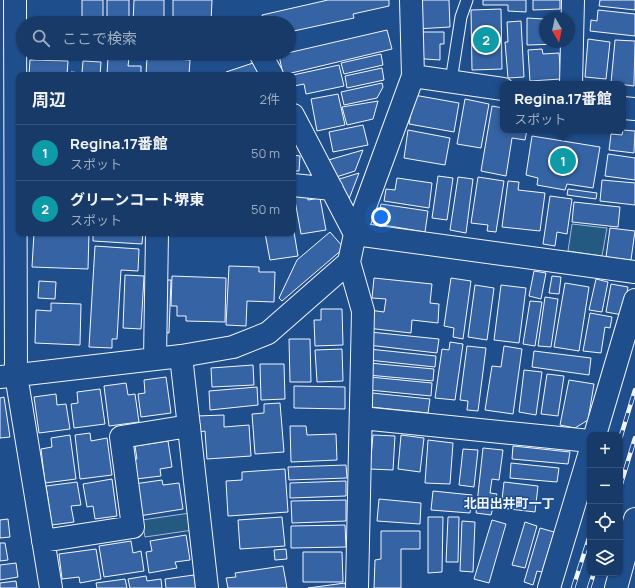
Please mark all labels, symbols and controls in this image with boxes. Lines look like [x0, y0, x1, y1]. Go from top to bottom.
north arrow [539, 12, 575, 48]
search box [16, 16, 296, 60]
pin: 2 [473, 25, 499, 55]
icon: search [30, 27, 52, 49]
text: ここで検索 [62, 28, 137, 49]
popup [500, 81, 626, 133]
text: 周辺 [32, 88, 66, 111]
text: Regina.17番館 [514, 88, 612, 109]
text: 2件 [260, 90, 280, 108]
text: スポット [514, 110, 566, 128]
text: Regina.17番館 [70, 133, 168, 154]
text: 1 [42, 144, 48, 162]
text: 50 m [251, 144, 280, 162]
pin: 1 [550, 146, 576, 176]
text: スポット [70, 155, 122, 173]
text: グリーンコート堺東 [70, 189, 204, 210]
text: 2 [41, 200, 49, 218]
text: 50 m [251, 200, 280, 218]
your location [371, 207, 391, 227]
text: スポット [70, 211, 122, 229]
map controls [587, 432, 623, 576]
button: + [587, 432, 623, 468]
button: − [587, 468, 623, 504]
district label: 北田出井町一丁 [463, 494, 555, 512]
button: locate [587, 504, 623, 540]
button: layers [587, 540, 623, 576]

